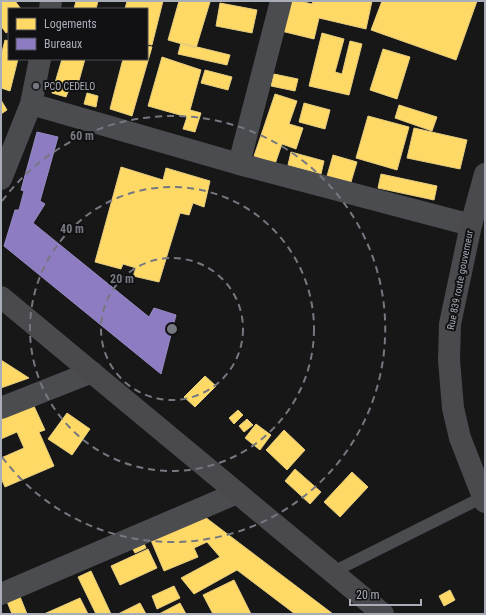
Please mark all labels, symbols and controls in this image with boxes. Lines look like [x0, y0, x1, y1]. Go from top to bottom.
legend [8, 8, 148, 60]
text: Logements [44, 17, 97, 31]
text: Bureaux [44, 37, 82, 51]
marker: PCO CEDELO [31, 81, 41, 91]
place label: PCO CEDELO [44, 81, 95, 92]
text: 60 m [70, 129, 94, 143]
text: 40 m [60, 222, 84, 236]
street label: Rue 839 route gouverneur [445, 229, 475, 331]
text: 20 m [110, 272, 134, 286]
centre of rings [165, 322, 179, 336]
scale bar [350, 581, 421, 607]
text: 20 m [356, 588, 380, 602]

